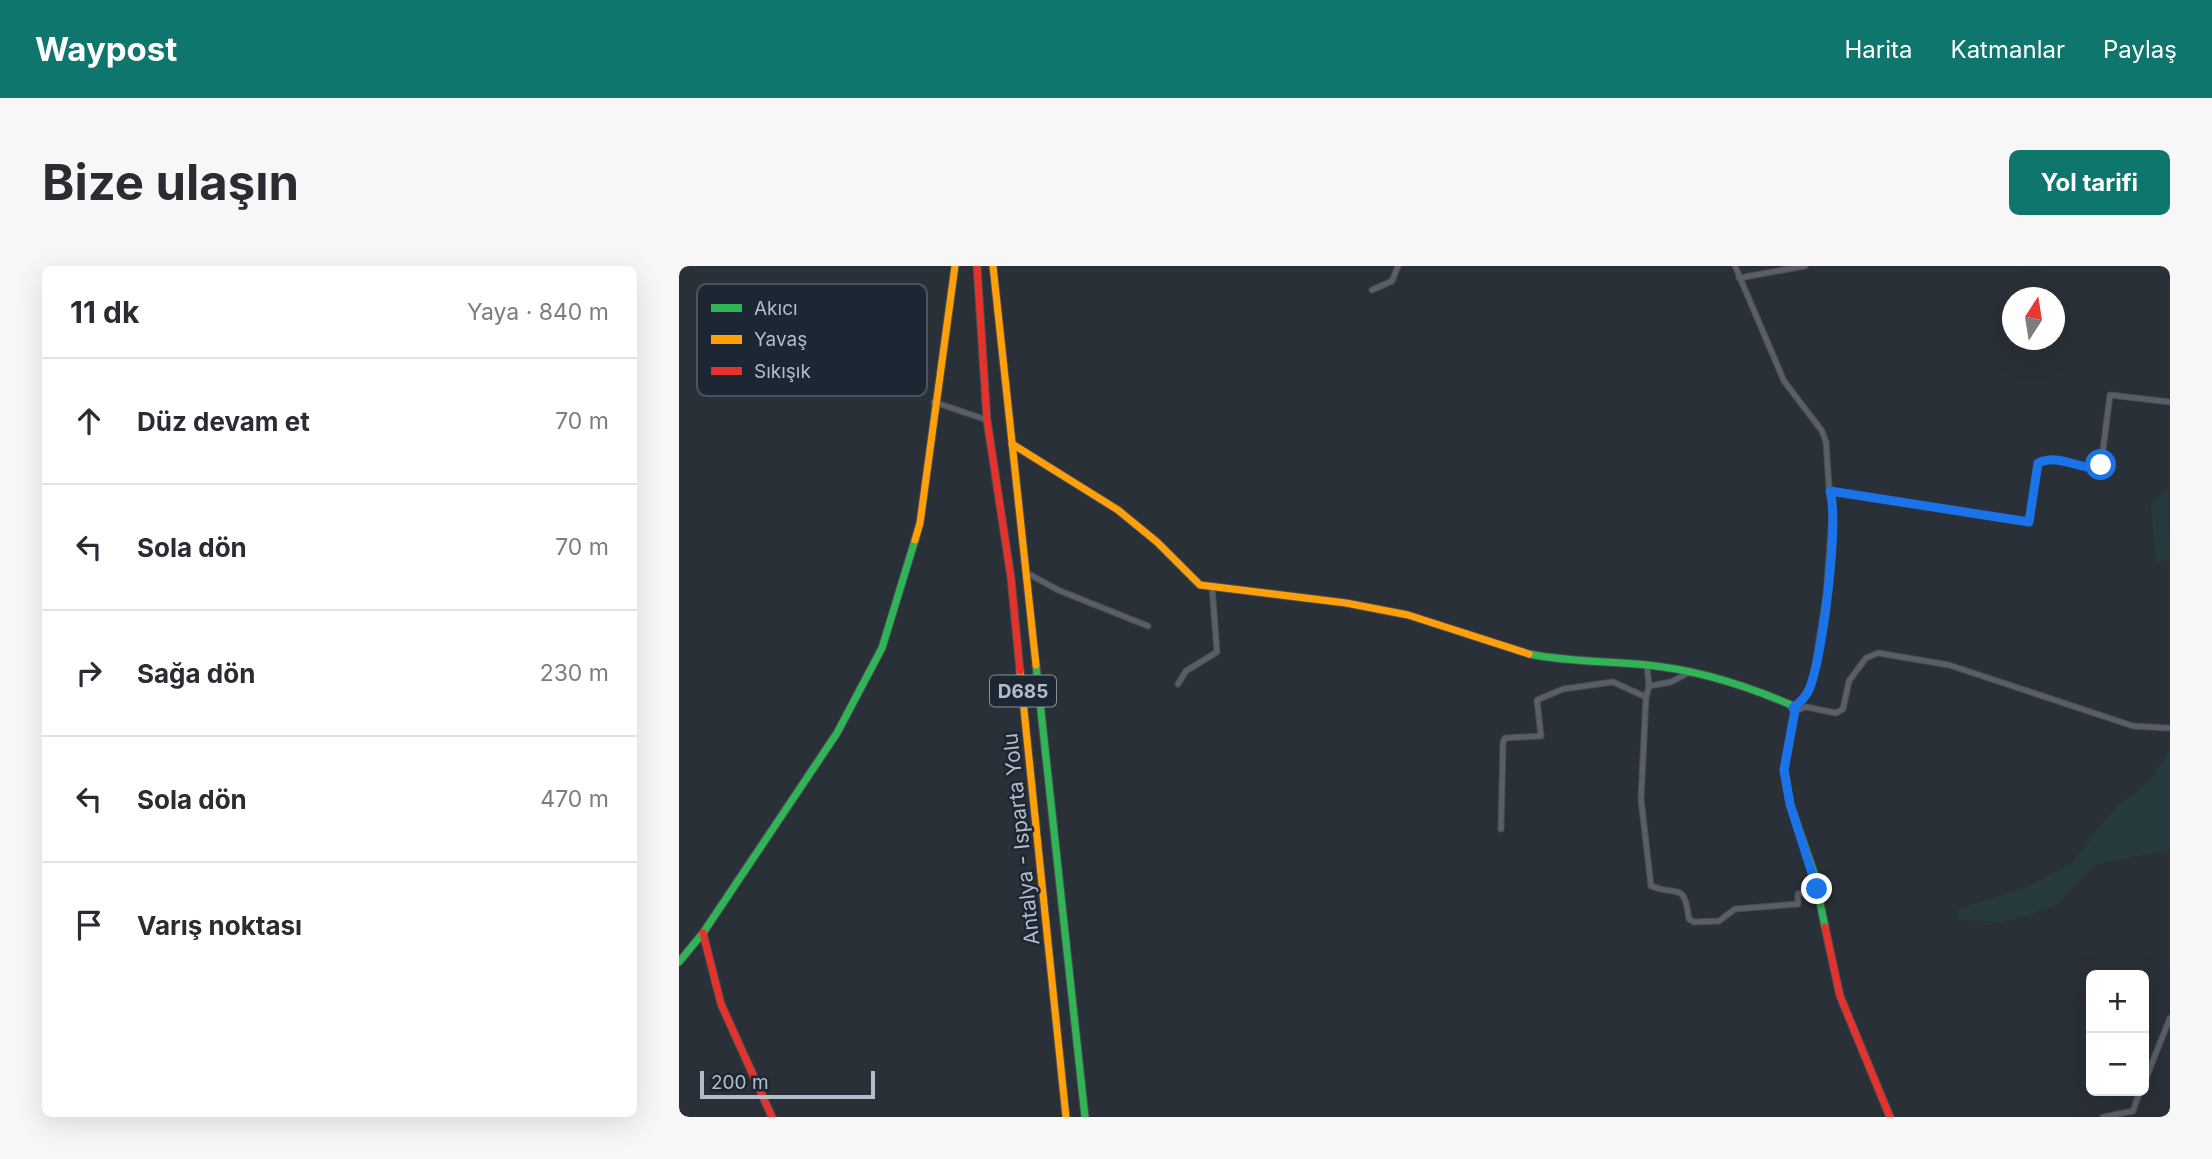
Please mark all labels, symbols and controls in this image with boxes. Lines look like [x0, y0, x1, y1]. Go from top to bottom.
text: Waypost [35, 29, 177, 69]
text: Harita [1845, 35, 1913, 64]
text: Katmanlar [1951, 35, 2065, 64]
text: Paylaş [2103, 35, 2177, 64]
button: Yol tarifi [2009, 150, 2170, 215]
text: Bize ulaşın [42, 153, 299, 212]
legend [697, 284, 927, 396]
north arrow [2002, 287, 2065, 350]
text: 11 dk [70, 294, 139, 330]
text: Akıcı [754, 297, 798, 320]
text: Yaya · 840 m [467, 298, 609, 326]
text: Yavaş [754, 328, 807, 351]
text: Sıkışık [754, 360, 811, 383]
icon: ahead [70, 402, 108, 440]
text: Düz devam et [137, 406, 310, 437]
text: 70 m [555, 407, 609, 435]
route start [2085, 449, 2116, 480]
icon: left [70, 528, 108, 566]
text: Sola dön [137, 532, 247, 563]
text: 70 m [555, 533, 609, 561]
icon: right [70, 654, 108, 692]
text: Sağa dön [137, 658, 255, 689]
text: 230 m [540, 659, 609, 687]
road number: D685 [990, 676, 1056, 706]
street label: Antalya - Isparta Yolu [997, 732, 1045, 946]
icon: left [70, 780, 108, 818]
text: Sola dön [137, 784, 247, 815]
text: 470 m [540, 785, 609, 813]
route end [1801, 873, 1832, 904]
icon: arrive [70, 906, 108, 944]
text: Varış noktası [137, 910, 302, 941]
map controls [2086, 970, 2149, 1096]
button: + [2086, 970, 2149, 1033]
button: − [2086, 1033, 2149, 1096]
scale bar [700, 1068, 875, 1100]
text: 200 m [711, 1071, 769, 1094]

